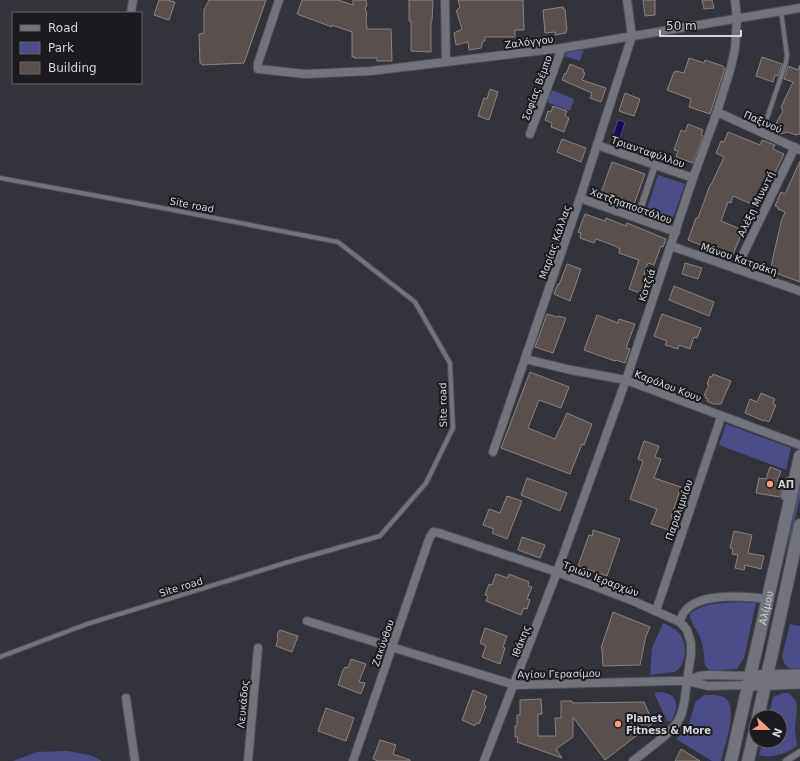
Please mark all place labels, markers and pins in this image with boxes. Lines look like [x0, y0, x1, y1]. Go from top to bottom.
marker: ΑΠ [765, 479, 775, 489]
place label: ΑΠ [778, 479, 794, 490]
place label: Planet Fitness & More [626, 713, 711, 736]
marker: Planet Fitness & More [613, 719, 623, 729]

